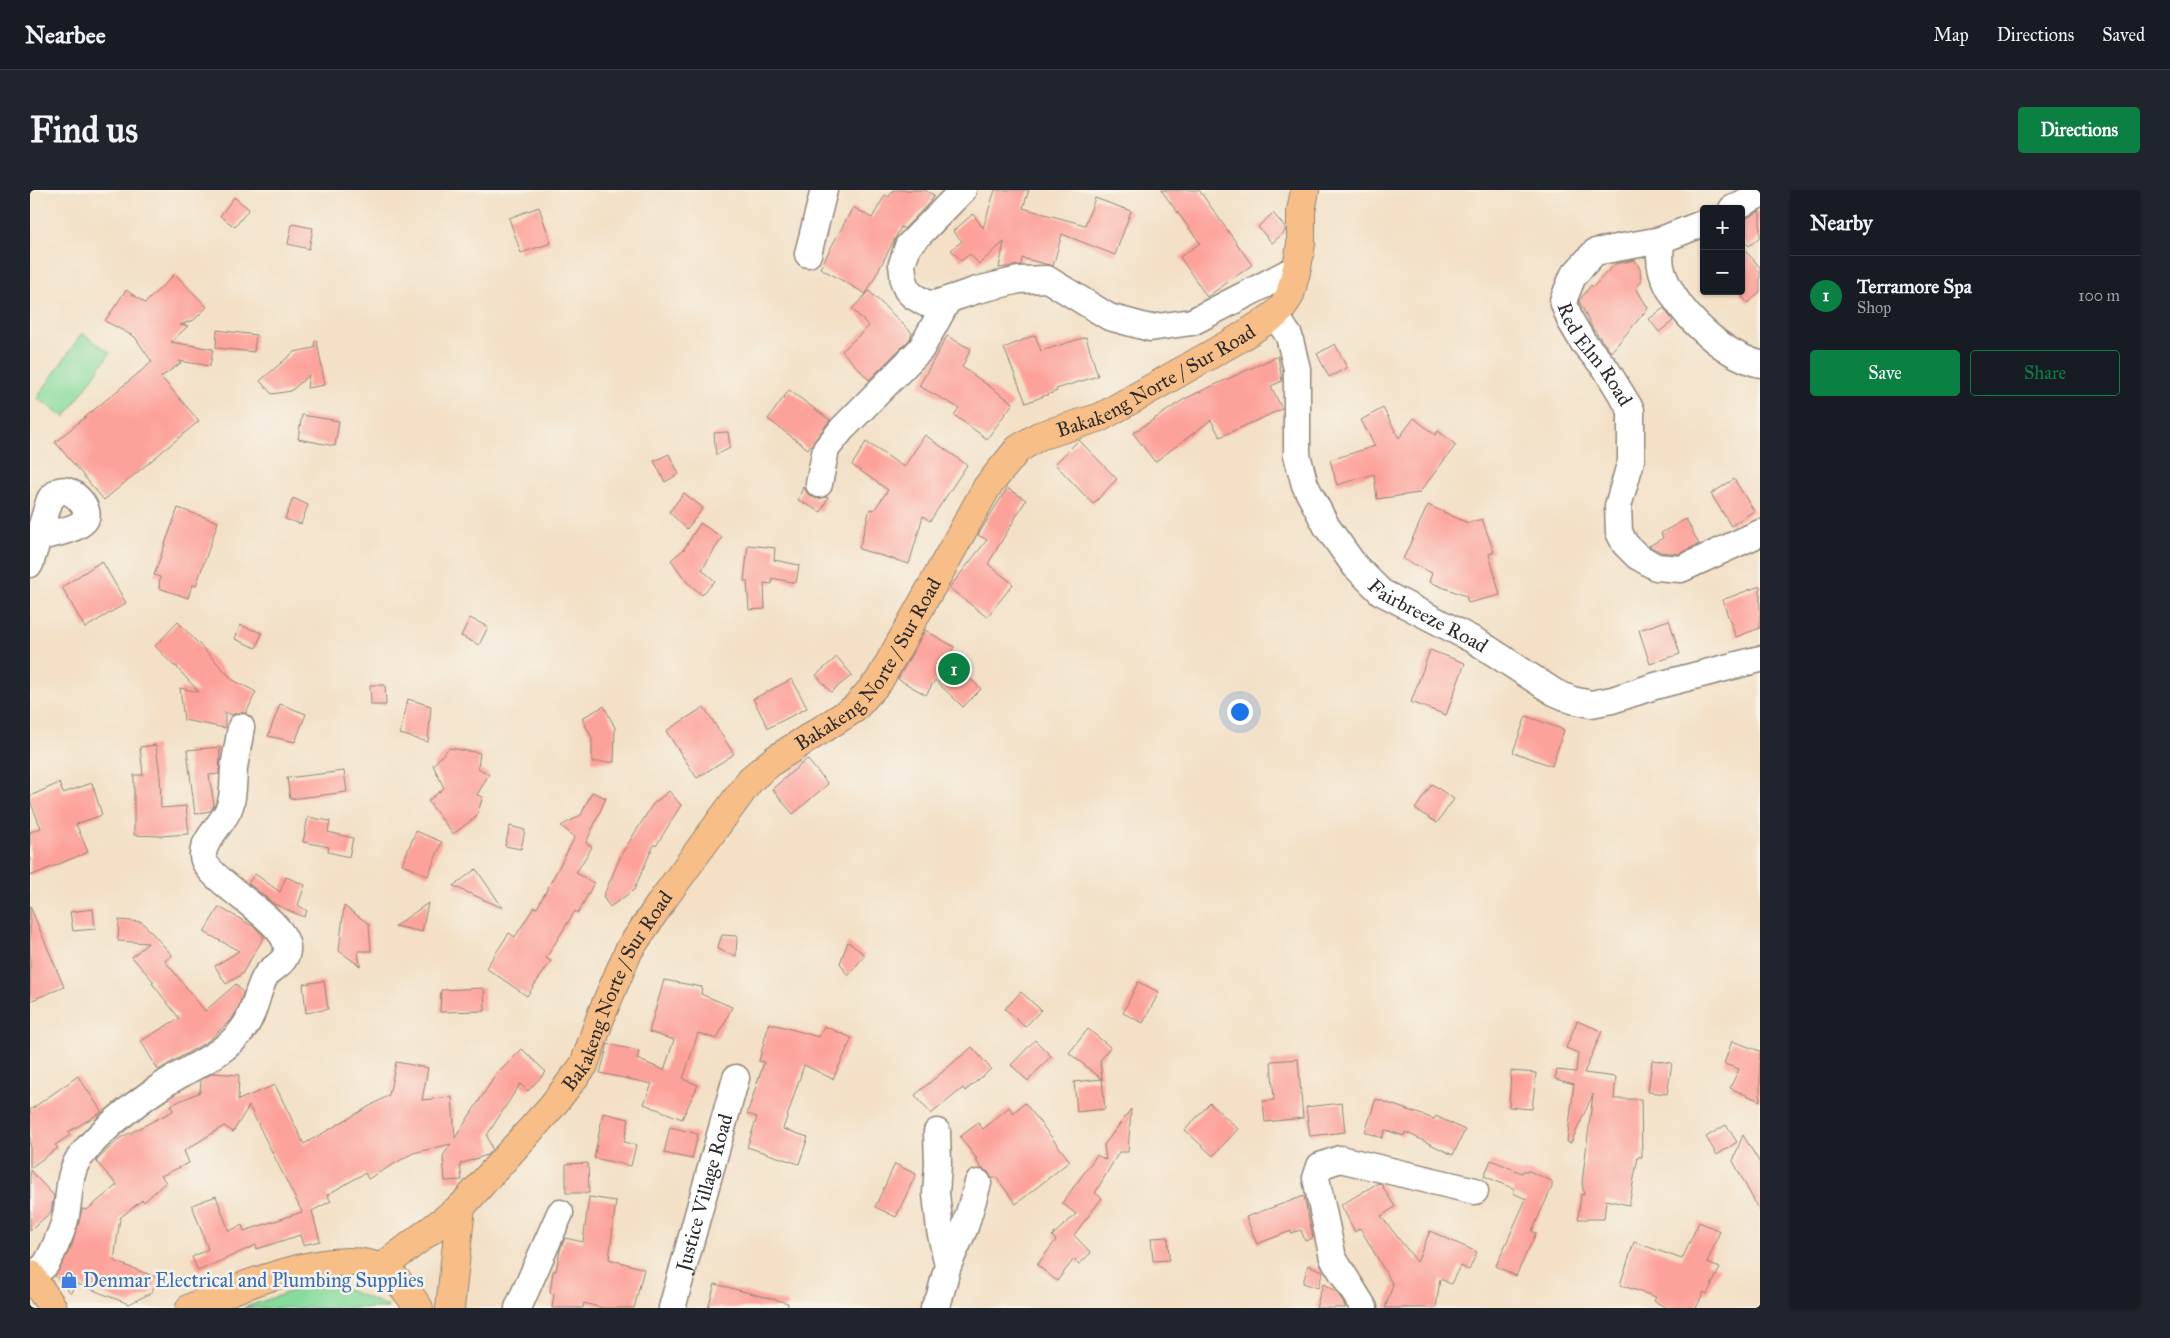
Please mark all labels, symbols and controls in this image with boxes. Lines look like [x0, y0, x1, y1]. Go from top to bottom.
text: Nearbee [25, 20, 106, 50]
text: Map [1933, 24, 1969, 46]
text: Directions [1997, 24, 2074, 46]
text: Saved [2102, 24, 2145, 46]
button: Directions [2018, 107, 2140, 153]
text: Find us [30, 109, 138, 152]
map controls [1700, 205, 1745, 295]
button: + [1700, 205, 1745, 250]
text: Nearby [1810, 210, 1873, 236]
button: − [1700, 250, 1745, 295]
text: Terramore Spa [1857, 275, 1972, 298]
text: 1 [1823, 286, 1829, 305]
text: 100 m [2078, 286, 2120, 305]
text: Shop [1857, 298, 1891, 317]
street label: Red Elm Road [1552, 299, 1638, 410]
street label: Bakakeng Norte / Sur Road [1054, 319, 1260, 442]
button: Save [1810, 350, 1960, 396]
button: Share [1970, 350, 2120, 396]
street label: Bakakeng Norte / Sur Road [790, 573, 946, 756]
street label: Fairbreeze Road [1363, 574, 1492, 658]
pin: 1 [938, 650, 970, 688]
your location [1227, 699, 1253, 725]
street label: Bakakeng Norte / Sur Road [556, 886, 677, 1096]
street label: Justice Village Road [670, 1111, 738, 1276]
place label: Denmar Electrical and Plumbing Supplies [83, 1268, 424, 1293]
shop icon: Denmar Electrical and Plumbing Supplies [59, 1270, 79, 1290]

